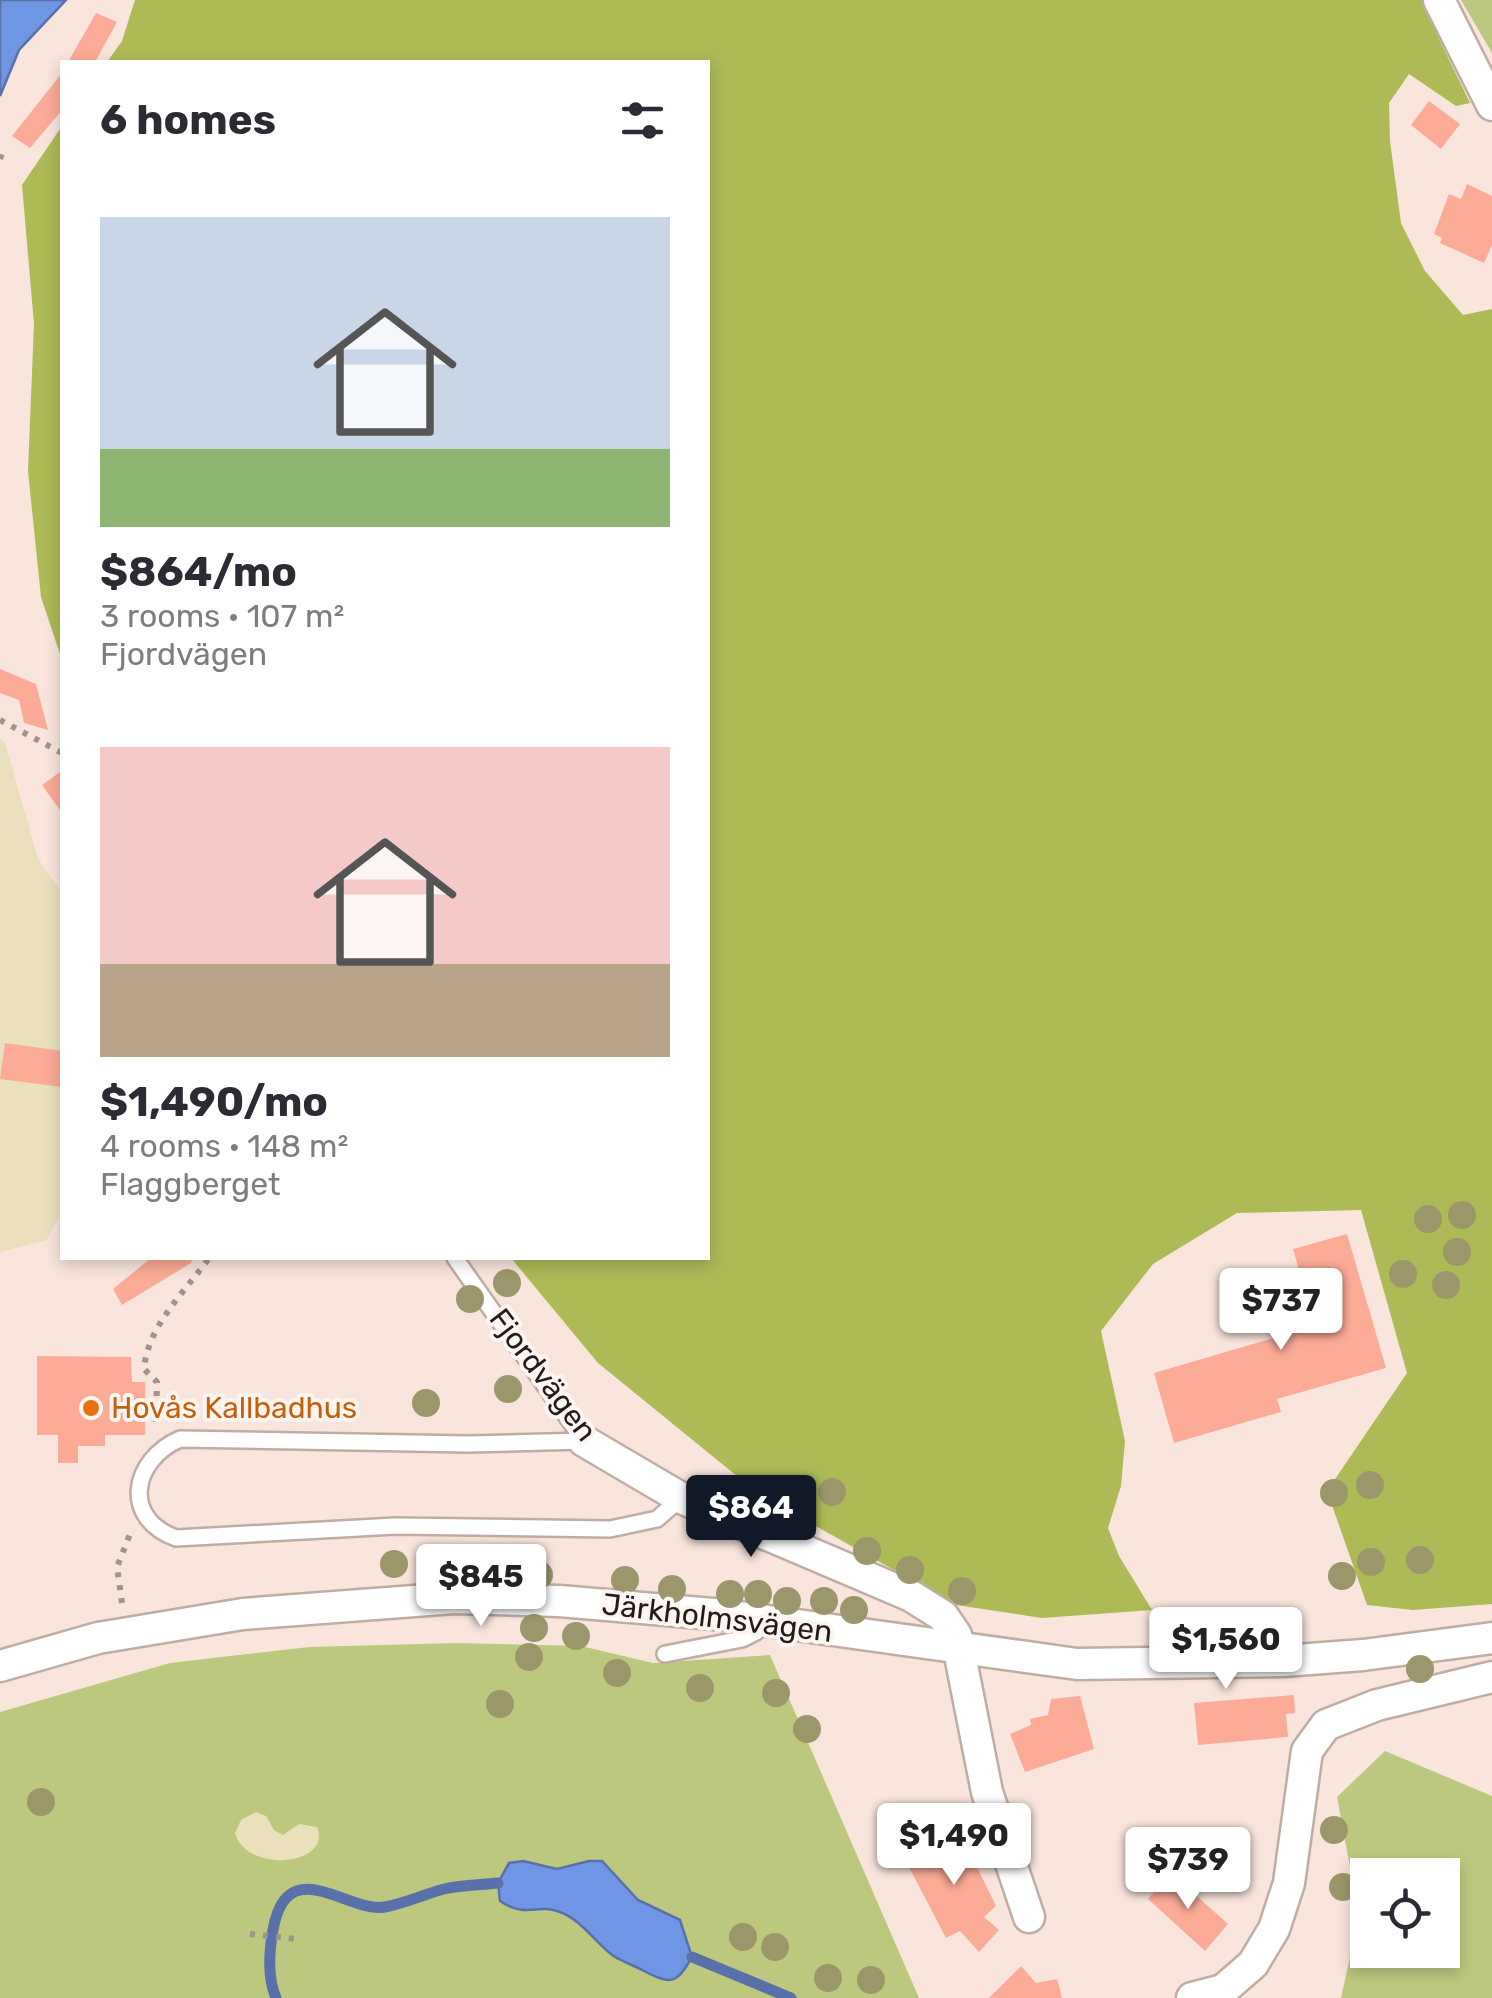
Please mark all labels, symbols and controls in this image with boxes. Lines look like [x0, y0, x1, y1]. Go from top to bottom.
icon: filters [615, 93, 670, 148]
text: 6 homes [100, 95, 276, 145]
icon: home [295, 282, 475, 462]
text: $864/mo [100, 547, 297, 597]
text: 3 rooms · 107 m² [100, 597, 344, 635]
text: Fjordvägen [100, 635, 267, 673]
icon: home [295, 812, 475, 992]
text: $1,490/mo [100, 1077, 328, 1127]
text: 4 rooms · 148 m² [100, 1127, 348, 1165]
text: Flaggberget [100, 1165, 281, 1203]
pin: $737 [1222, 1268, 1340, 1353]
text: $737 [1241, 1281, 1321, 1319]
street label: Fjordvägen [481, 1302, 605, 1448]
place label: Hovås Kallbadhus [111, 1390, 357, 1426]
marker: Hovås Kallbadhus [80, 1397, 102, 1419]
pin: $864 [692, 1475, 810, 1560]
text: $864 [708, 1488, 794, 1526]
pin: $845 [422, 1544, 540, 1629]
text: $845 [438, 1557, 524, 1595]
street label: Järkholmsvägen [600, 1586, 834, 1650]
pin: $1,560 [1145, 1607, 1307, 1692]
text: $1,560 [1171, 1620, 1281, 1658]
pin: $1,490 [873, 1803, 1035, 1888]
text: $1,490 [899, 1816, 1009, 1854]
pin: $739 [1129, 1827, 1247, 1912]
text: $739 [1147, 1840, 1229, 1878]
map controls [1350, 1858, 1460, 1968]
button: locate [1350, 1858, 1460, 1968]

